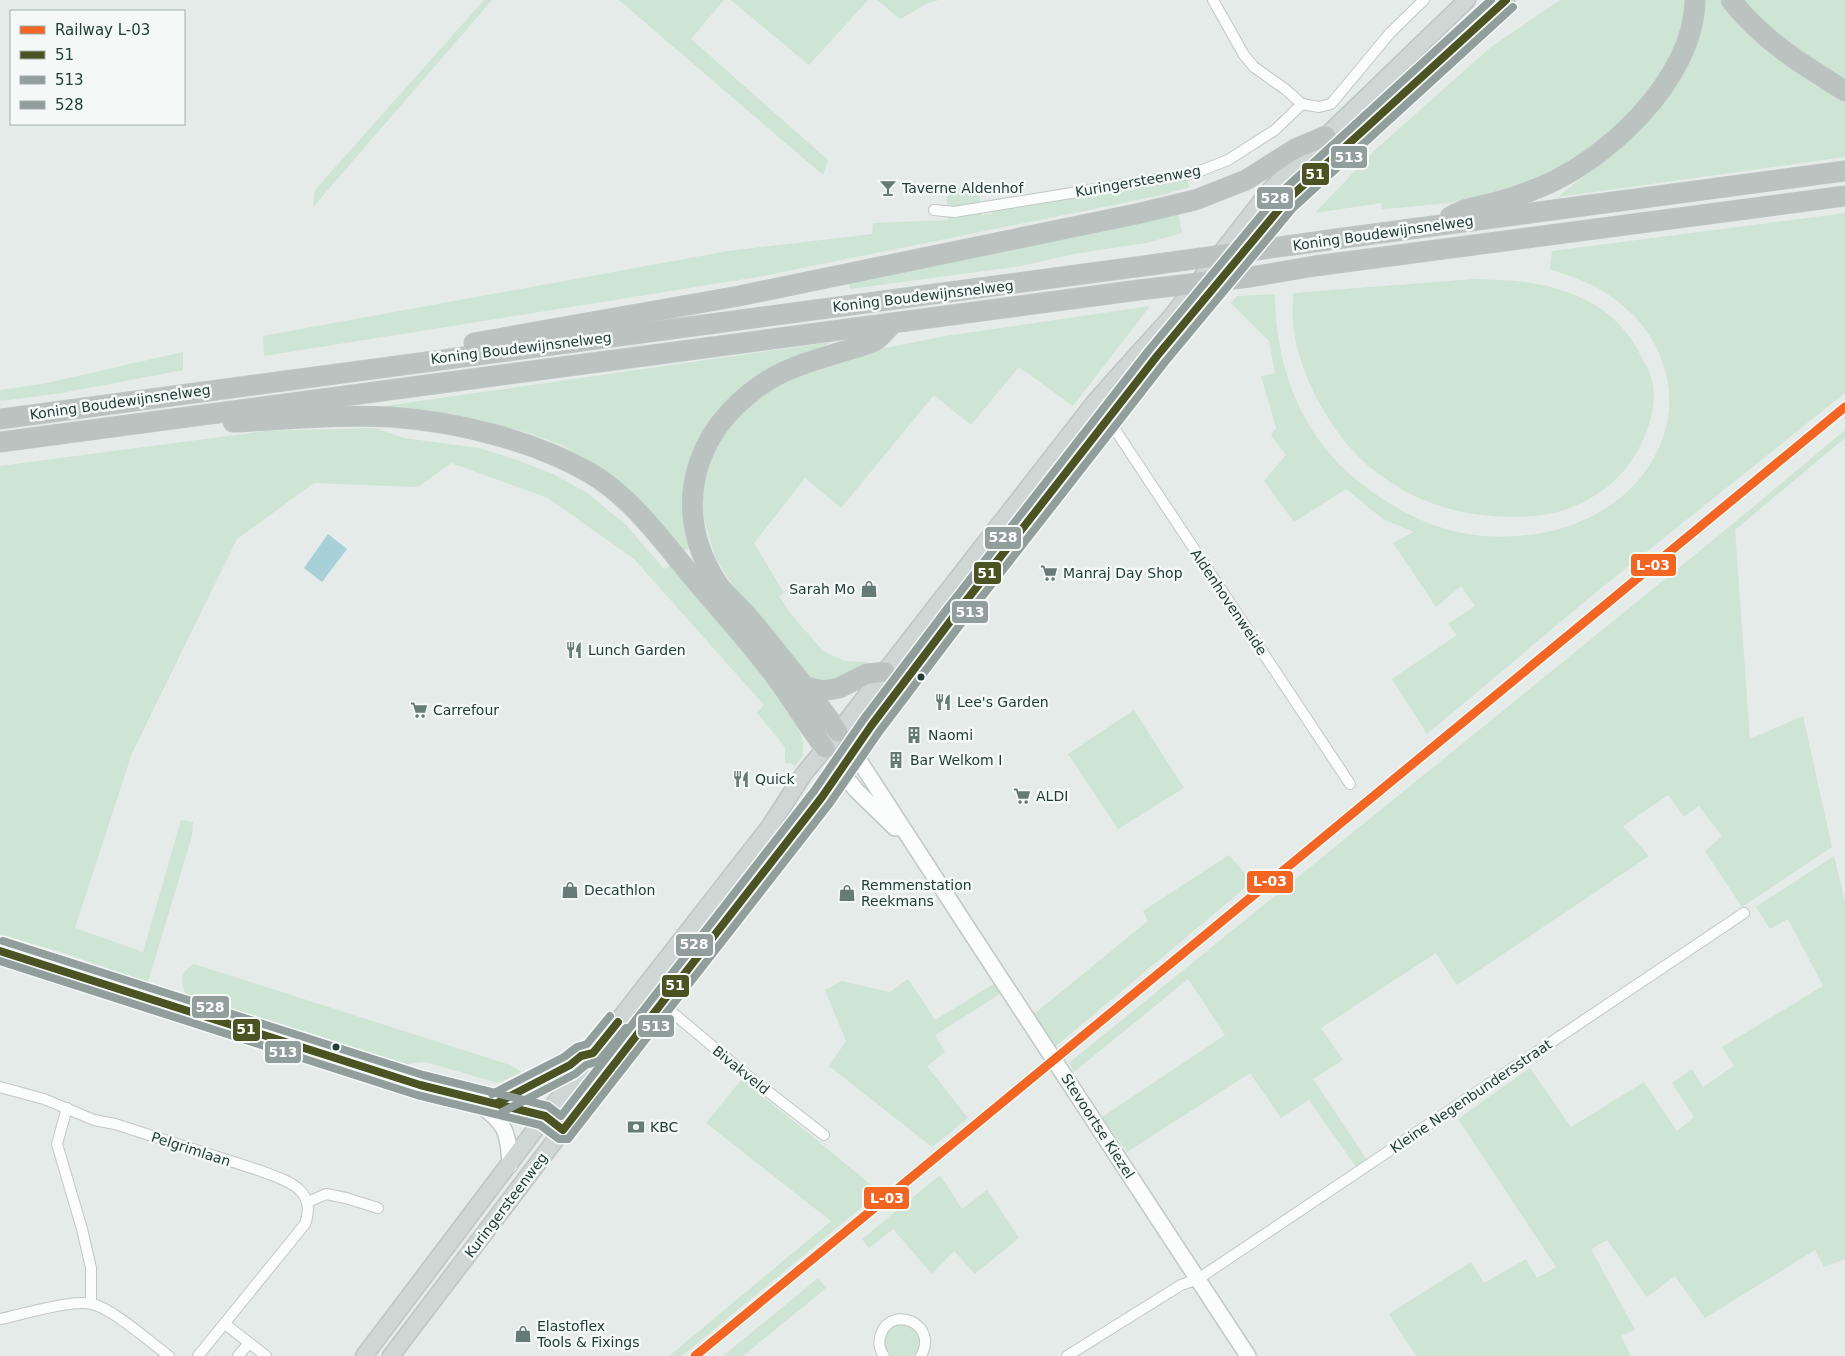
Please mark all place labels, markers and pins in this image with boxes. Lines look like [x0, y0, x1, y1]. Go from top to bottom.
bar icon: Taverne Aldenhof [878, 178, 898, 198]
place label: Taverne Aldenhof [901, 180, 1024, 196]
supermarket icon: Manraj Day Shop [1039, 563, 1059, 583]
place label: Manraj Day Shop [1063, 565, 1183, 581]
shop icon: Sarah Mo [859, 579, 879, 599]
place label: Sarah Mo [789, 581, 855, 597]
restaurant icon: Lunch Garden [564, 640, 584, 660]
place label: Lunch Garden [588, 642, 686, 658]
unlabelled marker [916, 672, 926, 682]
restaurant icon: Lee's Garden [933, 692, 953, 712]
place label: Lee's Garden [957, 694, 1049, 710]
supermarket icon: Carrefour [409, 700, 429, 720]
place label: Carrefour [433, 702, 499, 718]
building icon: Naomi [904, 725, 924, 745]
place label: Naomi [928, 727, 973, 743]
building icon: Bar Welkom I [886, 750, 906, 770]
place label: Bar Welkom I [910, 752, 1002, 768]
restaurant icon: Quick [731, 769, 751, 789]
place label: Quick [755, 771, 795, 787]
supermarket icon: ALDI [1012, 786, 1032, 806]
place label: ALDI [1036, 788, 1068, 804]
place label: Remmenstation Reekmans [861, 877, 972, 909]
shop icon: Decathlon [560, 880, 580, 900]
place label: Decathlon [584, 882, 655, 898]
shop icon: Remmenstation Reekmans [837, 883, 857, 903]
unlabelled marker [331, 1042, 341, 1052]
bank icon: KBC [626, 1117, 646, 1137]
place label: KBC [650, 1119, 679, 1135]
place label: Elastoflex Tools & Fixings [536, 1318, 639, 1350]
shop icon: Elastoflex Tools & Fixings [513, 1324, 533, 1344]

